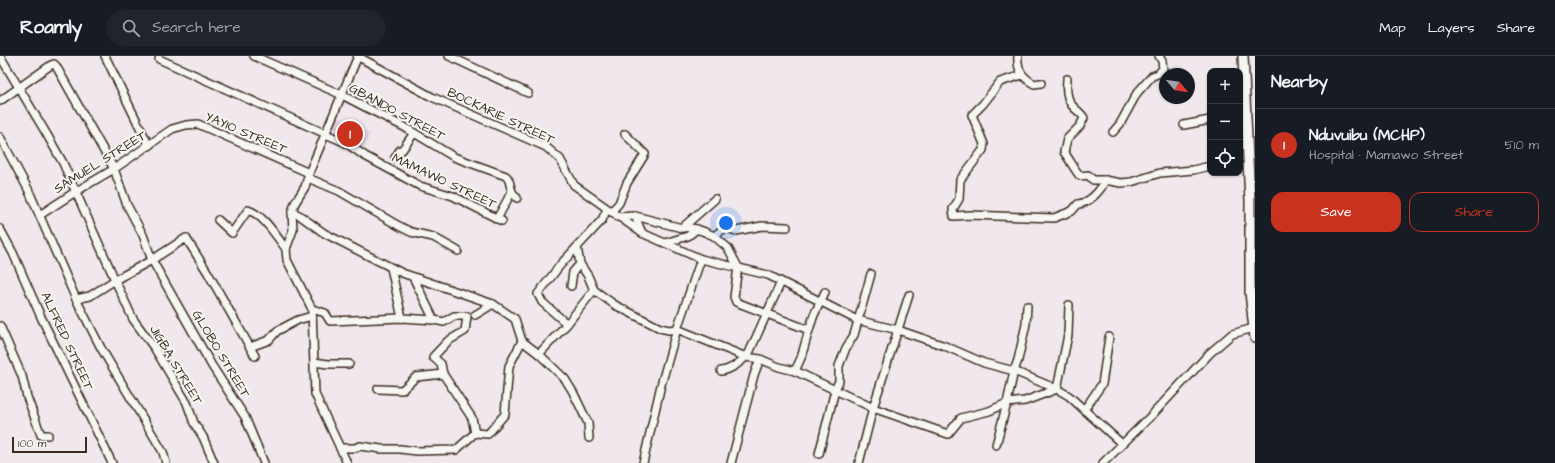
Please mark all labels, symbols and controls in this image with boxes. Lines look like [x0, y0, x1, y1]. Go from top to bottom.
search box [106, 10, 386, 46]
text: Roamly [20, 14, 82, 41]
icon: search [120, 17, 142, 39]
text: Search here [152, 17, 241, 38]
text: Map [1379, 18, 1406, 38]
text: Layers [1428, 18, 1475, 38]
text: Share [1497, 18, 1535, 38]
north arrow [1159, 68, 1195, 104]
map controls [1207, 68, 1243, 176]
button: + [1207, 68, 1243, 104]
text: Nearby [1271, 70, 1328, 94]
street label: GBANDO STREET [346, 79, 449, 145]
street label: BOCKARIE STREET [444, 83, 558, 149]
button: − [1207, 104, 1243, 140]
street label: YAYIO STREET [202, 108, 291, 159]
pin: 1 [337, 119, 363, 149]
text: Nduvuibu (MCHP) [1309, 125, 1425, 146]
street label: SAMUEL STREET [50, 126, 150, 198]
text: 1 [1283, 136, 1285, 154]
text: 510 m [1505, 136, 1539, 154]
button: locate [1207, 140, 1243, 176]
text: Hospital · Mamawo Street [1309, 146, 1463, 164]
street label: MAMAWO STREET [389, 149, 500, 214]
button: Save [1271, 192, 1401, 232]
button: Share [1409, 192, 1539, 232]
your location [716, 213, 736, 233]
street label: ALFRED STREET [36, 289, 98, 394]
street label: GLOBO STREET [188, 307, 255, 402]
street label: JIGBA STREET [145, 322, 207, 409]
scale bar [12, 435, 87, 454]
text: 100 m [18, 436, 46, 451]

